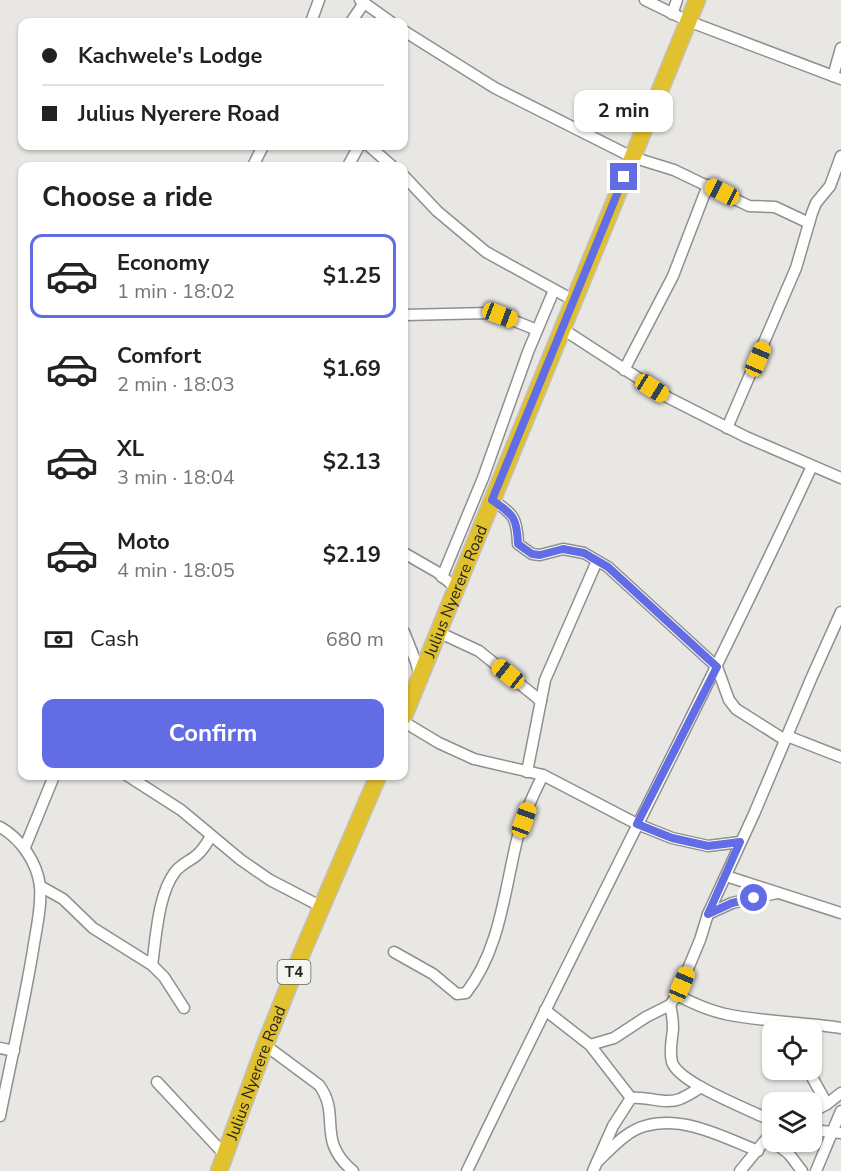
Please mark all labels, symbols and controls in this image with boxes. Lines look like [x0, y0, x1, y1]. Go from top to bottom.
text: Kachwele's Lodge [78, 41, 262, 71]
callout: 2 min [574, 90, 674, 132]
text: 2 min [598, 97, 649, 124]
text: Julius Nyerere Road [78, 99, 280, 129]
route end [610, 163, 637, 190]
car [702, 176, 742, 208]
text: Choose a ride [42, 179, 213, 216]
text: Economy [117, 248, 209, 278]
icon: car [45, 249, 99, 303]
text: $1.25 [323, 261, 381, 291]
text: 1 min · 18:02 [117, 278, 235, 305]
car [480, 300, 520, 330]
car [743, 339, 773, 379]
text: Comfort [117, 341, 201, 371]
icon: car [45, 342, 99, 396]
text: $1.69 [323, 354, 381, 384]
text: 2 min · 18:03 [117, 371, 235, 398]
car [632, 371, 672, 405]
text: XL [117, 434, 144, 464]
icon: car [45, 435, 99, 489]
text: $2.13 [323, 447, 381, 477]
text: 3 min · 18:04 [117, 464, 235, 491]
street label: Julius Nyerere Road [419, 522, 493, 662]
text: Moto [117, 527, 170, 557]
icon: car [45, 528, 99, 582]
text: $2.19 [323, 540, 381, 570]
text: 4 min · 18:05 [117, 557, 235, 584]
icon: cash [42, 623, 75, 656]
text: Cash [90, 624, 139, 654]
text: 680 m [326, 626, 384, 653]
car [488, 656, 528, 692]
button: Confirm [42, 699, 384, 768]
car [509, 800, 539, 840]
route start [740, 884, 767, 911]
road number: T4 [278, 960, 310, 984]
car [667, 964, 697, 1004]
street label: Julius Nyerere Road [221, 1003, 292, 1144]
map controls [762, 1020, 822, 1152]
button: locate [762, 1020, 822, 1080]
button: layers [762, 1092, 822, 1152]

